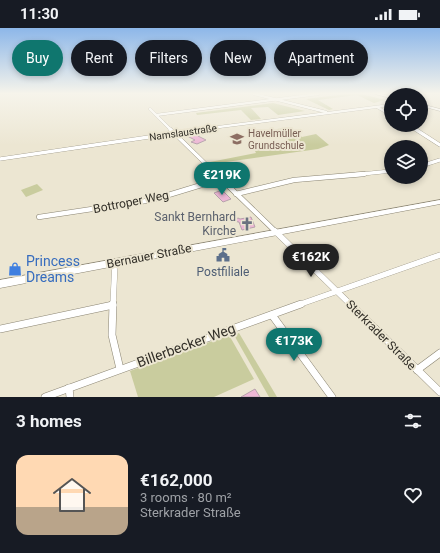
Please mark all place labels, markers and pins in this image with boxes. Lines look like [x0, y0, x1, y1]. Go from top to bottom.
place label: Havelmüller Grundschule [248, 128, 304, 151]
school or university icon: Havelmüller Grundschule [229, 131, 245, 147]
pin: €219K [194, 162, 250, 196]
place label: Sankt Bernhard Kirche [154, 210, 236, 238]
church icon: Sankt Bernhard Kirche [239, 216, 255, 232]
pin: €162K [283, 244, 339, 278]
public building icon: Postfiliale [215, 247, 231, 263]
place label: Princess Dreams [26, 253, 80, 285]
shop icon: Princess Dreams [7, 261, 23, 277]
place label: Postfiliale [197, 265, 249, 279]
pin: €173K [266, 328, 322, 362]

